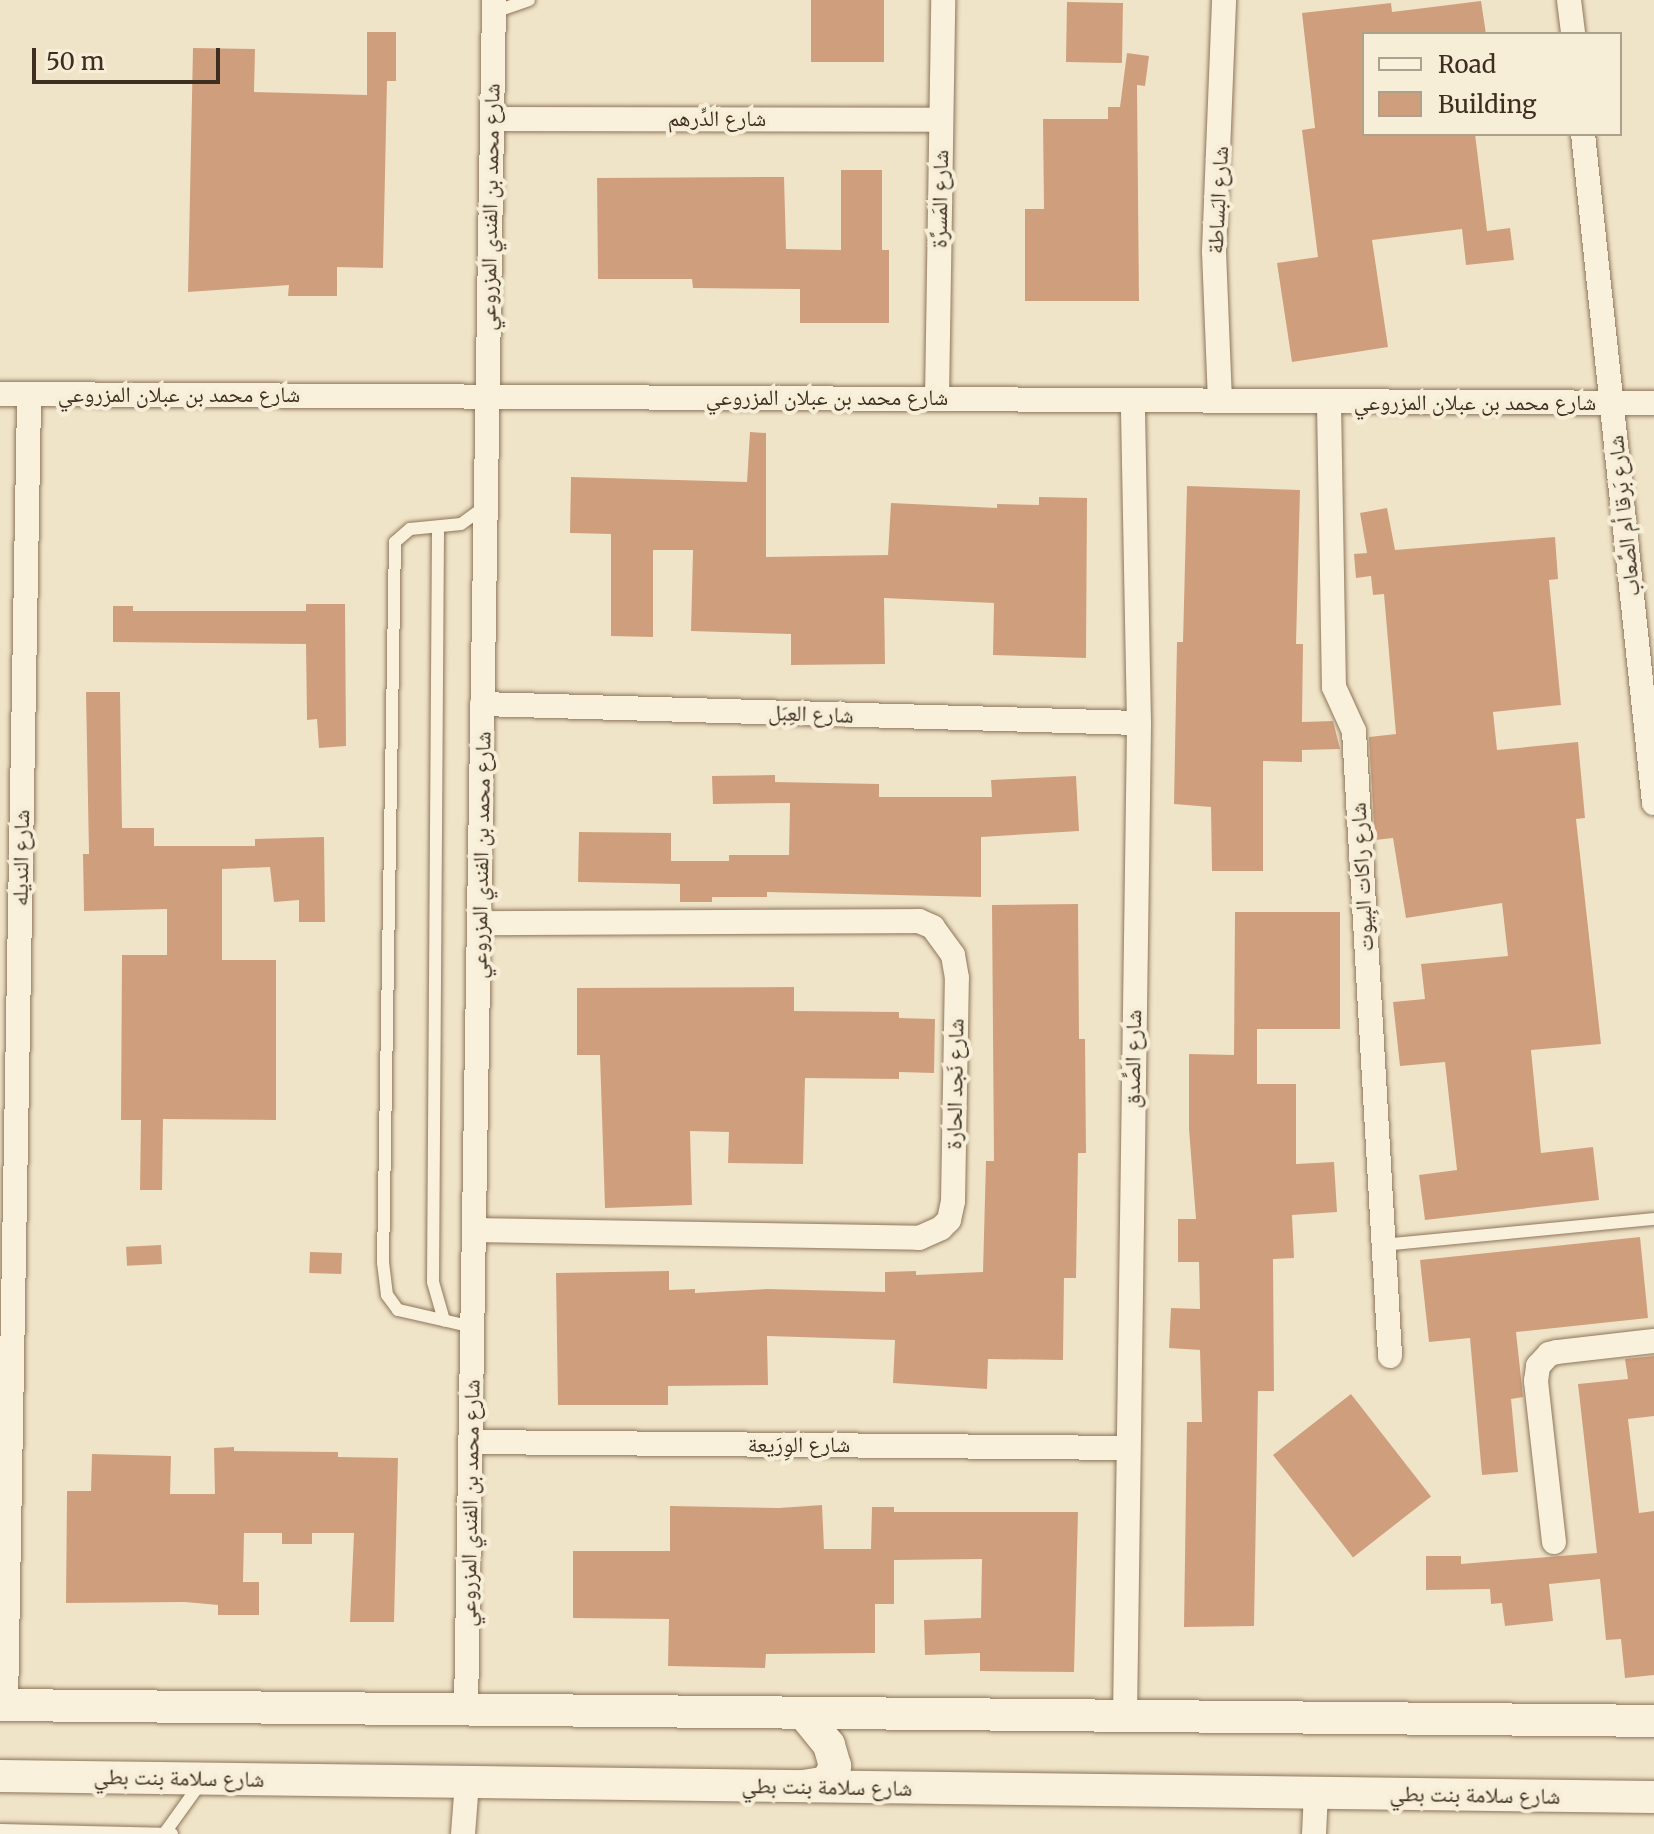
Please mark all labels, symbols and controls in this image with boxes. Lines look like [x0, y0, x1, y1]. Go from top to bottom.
scale bar [36, 32, 224, 82]
legend [1362, 32, 1622, 136]
text: 50 m [46, 46, 105, 77]
text: Road [1438, 49, 1496, 80]
street label: شارع محمد بن الفندي المزروعي [475, 83, 505, 331]
text: Building [1438, 89, 1537, 120]
street label: شارع الدِّرهم [668, 106, 766, 132]
street label: شارع البَساطة [1202, 145, 1234, 255]
street label: شارع المَسرَّة [926, 150, 954, 248]
street label: شارع محمد بن عبلان المزروعي [58, 382, 300, 408]
street label: شارع محمد بن عبلان المزروعي [706, 385, 948, 411]
street label: شارع محمد بن عبلان المزروعي [1354, 390, 1596, 416]
street label: شارع بَرقا أم الصَّعاب [1602, 434, 1646, 598]
street label: شارع العِبَل [768, 699, 854, 729]
street label: شارع محمد بن الفندي المزروعي [466, 731, 496, 979]
street label: شارع راكات البِيوت [1345, 802, 1379, 952]
street label: شارع النديله [7, 809, 35, 907]
street label: شارع الصِّدق [1119, 1009, 1147, 1109]
street label: شارع نَجد الحارة [941, 1018, 969, 1150]
street label: شارع محمد بن الفندي المزروعي [455, 1379, 485, 1627]
street label: شارع الوِرَيعة [748, 1432, 850, 1458]
street label: شارع سلامة بنت بطي [93, 1763, 265, 1793]
street label: شارع سلامة بنت بطي [741, 1772, 913, 1802]
street label: شارع سلامة بنت بطي [1389, 1780, 1561, 1810]

